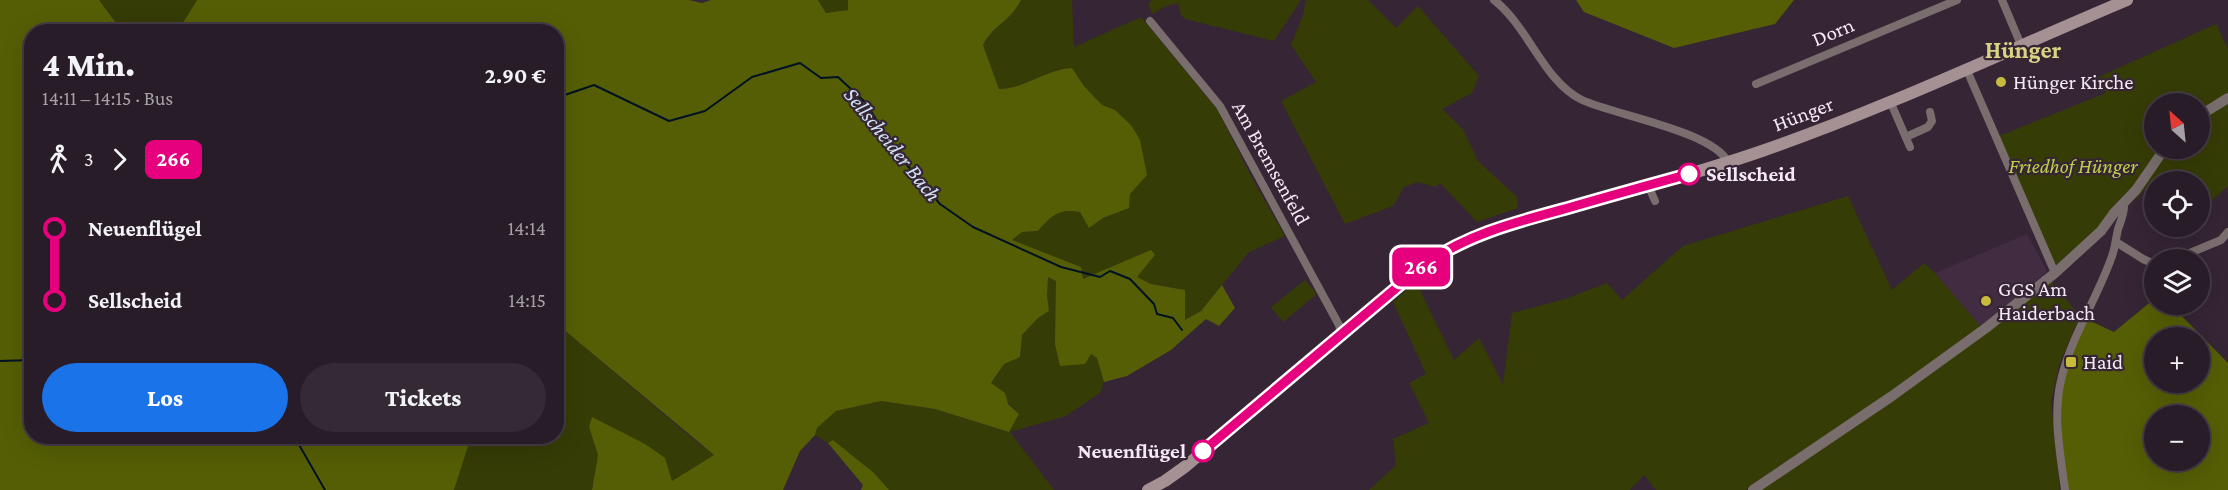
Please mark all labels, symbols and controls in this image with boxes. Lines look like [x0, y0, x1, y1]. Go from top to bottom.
street label: Dorn [1808, 13, 1858, 51]
district label: Hünger [1985, 36, 2062, 63]
text: 4 Min. [42, 46, 135, 83]
text: 2.90 € [485, 63, 546, 88]
place label: Hünger Kirche [2013, 70, 2134, 94]
marker: Hünger Kirche [1994, 75, 2008, 89]
water label: Sellscheider Bach [839, 82, 946, 207]
text: 14:11 – 14:15 · Bus [42, 87, 173, 109]
street label: Hünger [1769, 91, 1837, 136]
north arrow [2144, 93, 2210, 159]
map controls [2144, 93, 2210, 471]
street label: Am Bremsenfeld [1227, 97, 1315, 229]
icon: walk [42, 143, 75, 176]
icon: forward [103, 143, 136, 176]
text: 266 [157, 147, 190, 171]
text: 3 [84, 148, 94, 170]
park label: Friedhof Hünger [2009, 154, 2138, 178]
place label: Sellscheid [1706, 162, 1796, 186]
marker: Sellscheid [1678, 163, 1700, 185]
button: locate [2144, 171, 2210, 237]
text: Neuenflügel [88, 216, 202, 241]
text: 14:14 [508, 217, 546, 239]
line badge: 266 [1386, 248, 1456, 286]
button: layers [2144, 249, 2210, 315]
text: 266 [1404, 255, 1438, 279]
place label: GGS Am Haiderbach [1998, 277, 2095, 325]
text: Sellscheid [88, 288, 182, 313]
text: 14:15 [509, 289, 546, 311]
marker: GGS Am Haiderbach [1979, 294, 1993, 308]
button: + [2144, 327, 2210, 393]
place label: Haid [2083, 350, 2123, 374]
marker: Haid [2064, 355, 2078, 369]
button: Los [42, 363, 288, 432]
button: Tickets [300, 363, 546, 432]
button: − [2144, 405, 2210, 471]
place label: Neuenflügel [1077, 439, 1186, 463]
marker: Neuenflügel [1192, 440, 1214, 462]

